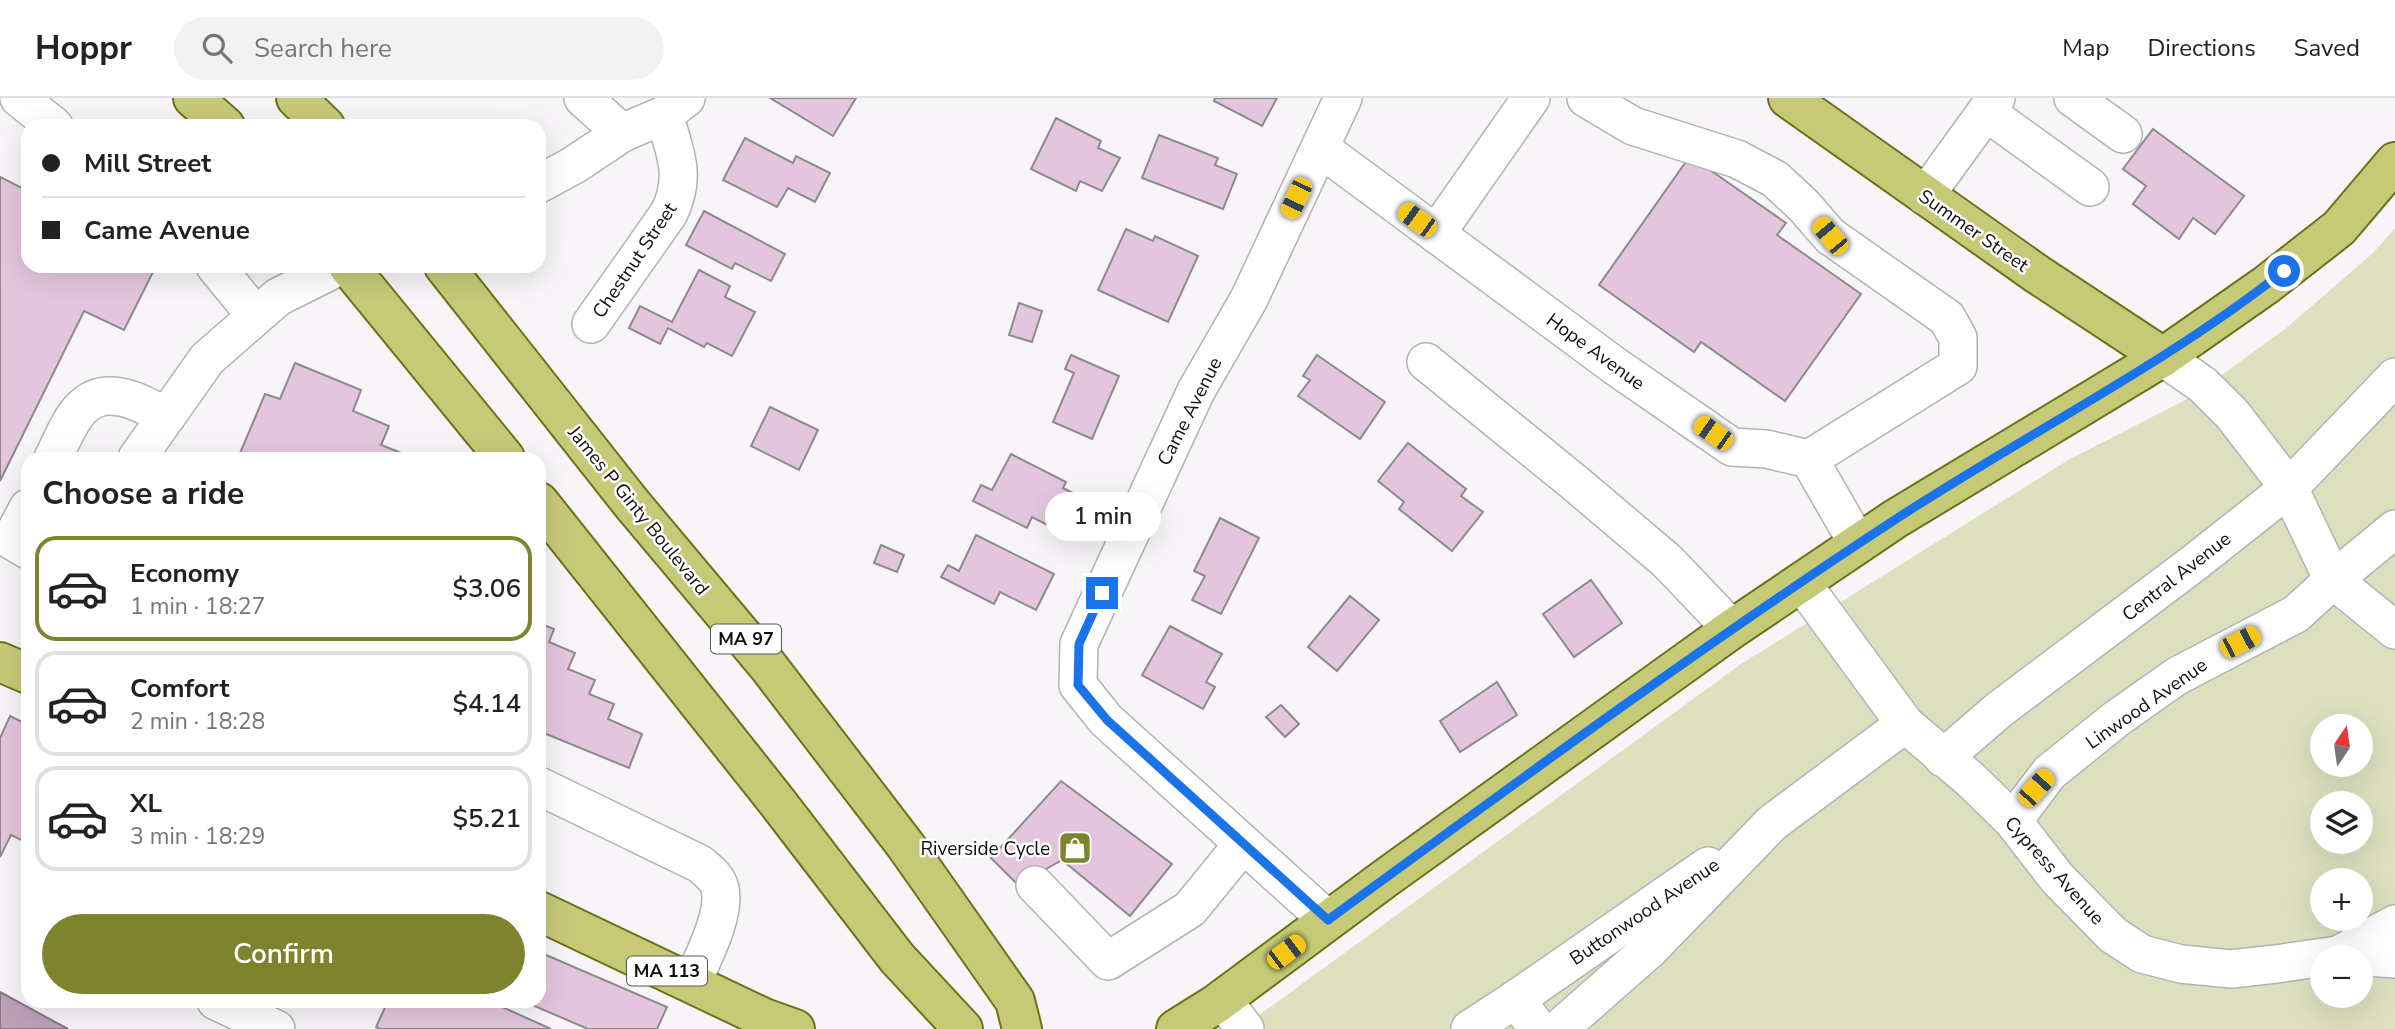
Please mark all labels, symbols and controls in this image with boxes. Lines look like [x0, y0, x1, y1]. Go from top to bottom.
search box [174, 17, 664, 80]
text: Hoppr [35, 26, 132, 71]
icon: search [198, 29, 236, 67]
text: Search here [254, 31, 392, 66]
text: Map [2062, 32, 2109, 64]
text: Directions [2147, 32, 2256, 64]
text: Saved [2294, 32, 2360, 64]
text: Mill Street [84, 146, 211, 181]
car [1278, 175, 1315, 221]
street label: Summer Street [1913, 183, 2034, 279]
street label: Chestnut Street [587, 197, 683, 323]
car [1394, 199, 1441, 241]
text: Came Avenue [84, 213, 250, 248]
car [1809, 213, 1852, 259]
route start [2268, 255, 2300, 287]
street label: Hope Avenue [1541, 307, 1650, 396]
street label: Came Avenue [1151, 353, 1228, 470]
car [1690, 412, 1737, 454]
street label: James P Ginty Boulevard [561, 420, 715, 601]
text: Choose a ride [42, 472, 244, 515]
callout: 1 min [1044, 491, 1160, 540]
text: 1 min [1074, 501, 1132, 532]
street label: Central Avenue [2117, 526, 2236, 628]
text: Economy [130, 556, 239, 591]
icon: car [46, 557, 109, 620]
text: $3.06 [452, 571, 521, 606]
route end [1086, 577, 1118, 609]
text: 1 min · 18:27 [130, 591, 265, 622]
car [2217, 623, 2264, 661]
road number: MA 97 [711, 624, 781, 654]
street label: Linwood Avenue [2081, 652, 2213, 755]
text: Comfort [130, 671, 230, 706]
icon: car [46, 672, 109, 735]
text: $4.14 [452, 686, 521, 721]
text: 2 min · 18:28 [130, 706, 265, 737]
north arrow [2310, 714, 2373, 777]
map controls [2310, 714, 2373, 1008]
car [2015, 765, 2058, 811]
text: XL [130, 786, 162, 821]
icon: car [46, 787, 109, 850]
button: layers [2310, 791, 2373, 854]
text: $5.21 [452, 801, 521, 836]
street label: Cypress Avenue [1998, 811, 2110, 931]
text: 3 min · 18:29 [130, 821, 265, 852]
shop icon: Riverside Cycle [1056, 829, 1094, 867]
place label: Riverside Cycle [920, 836, 1050, 862]
street label: Buttonwood Avenue [1565, 852, 1724, 972]
button: + [2310, 868, 2373, 931]
button: Confirm [42, 914, 525, 994]
car [1263, 931, 1310, 973]
button: − [2310, 945, 2373, 1008]
road number: MA 113 [627, 956, 707, 986]

